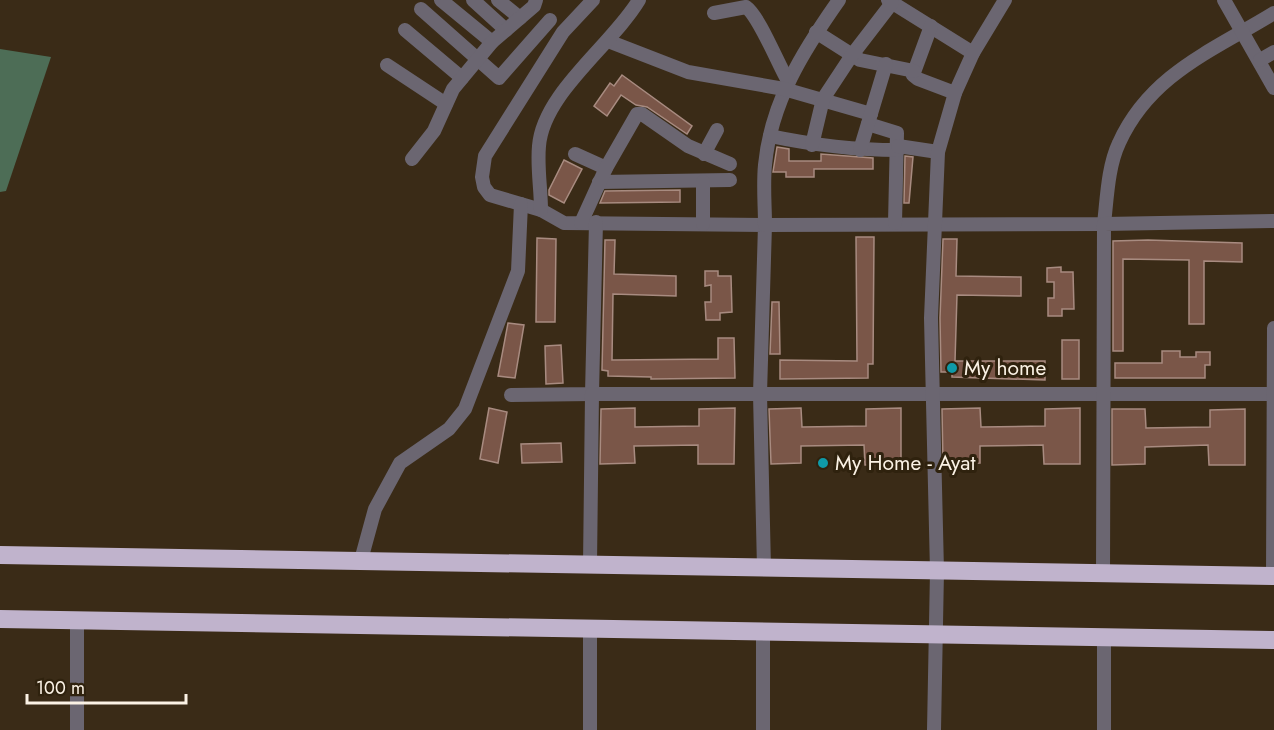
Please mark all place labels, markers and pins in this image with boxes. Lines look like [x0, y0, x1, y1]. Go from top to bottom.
place label: My home [964, 353, 1046, 383]
marker: My home [945, 361, 959, 375]
place label: My Home - Ayat [835, 448, 975, 478]
marker: My Home - Ayat [816, 456, 830, 470]

